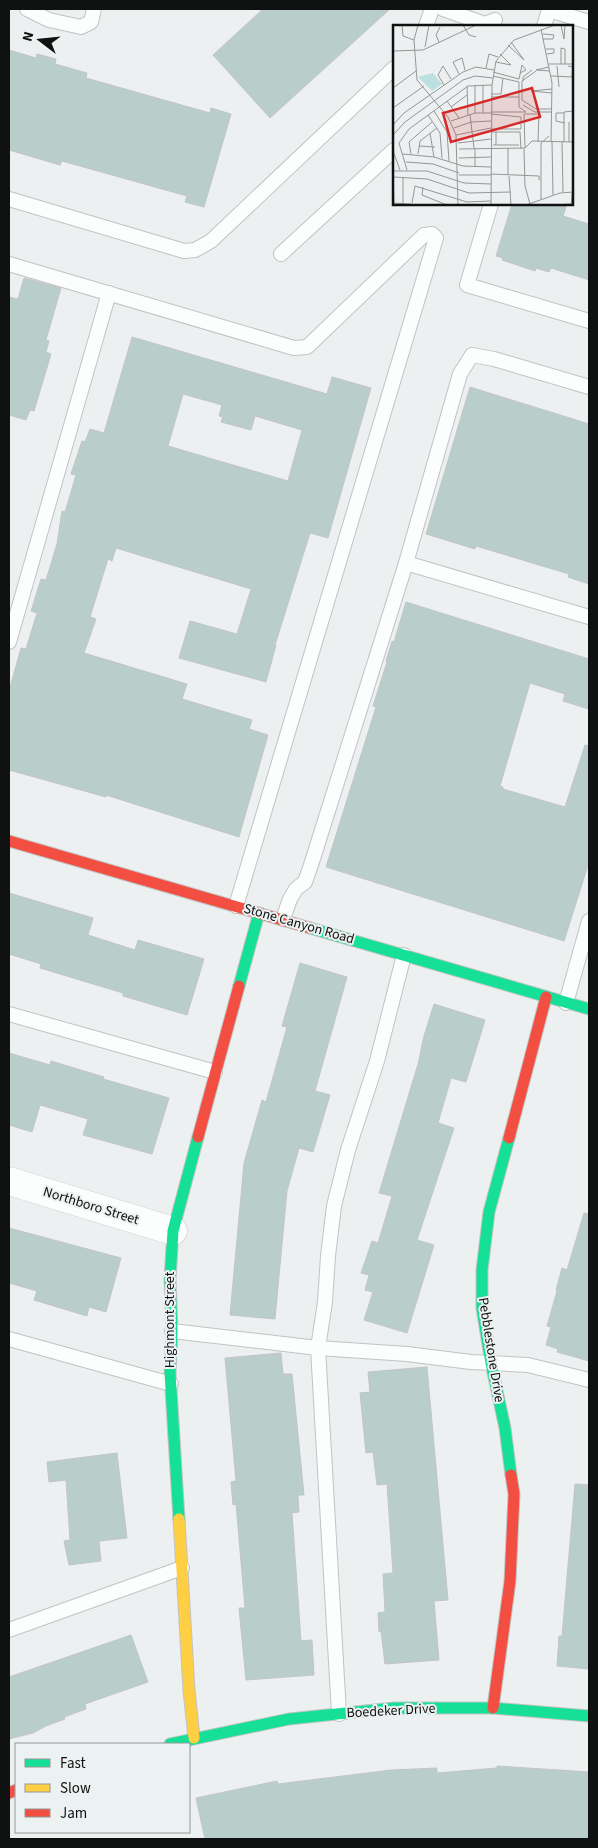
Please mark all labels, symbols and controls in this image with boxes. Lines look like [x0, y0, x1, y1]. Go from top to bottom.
north arrow [15, 15, 65, 65]
inset map [393, 25, 573, 205]
text: N [18, 29, 39, 44]
street label: Stone Canyon Road [241, 899, 357, 949]
street label: Northboro Street [41, 1182, 142, 1230]
street label: Highmont Street [160, 1271, 180, 1368]
street label: Pebblestone Drive [473, 1296, 509, 1404]
street label: Boedeker Drive [346, 1699, 436, 1723]
legend [15, 1743, 190, 1833]
text: Fast [60, 1753, 86, 1774]
text: Slow [60, 1778, 91, 1799]
text: Jam [60, 1803, 87, 1824]

